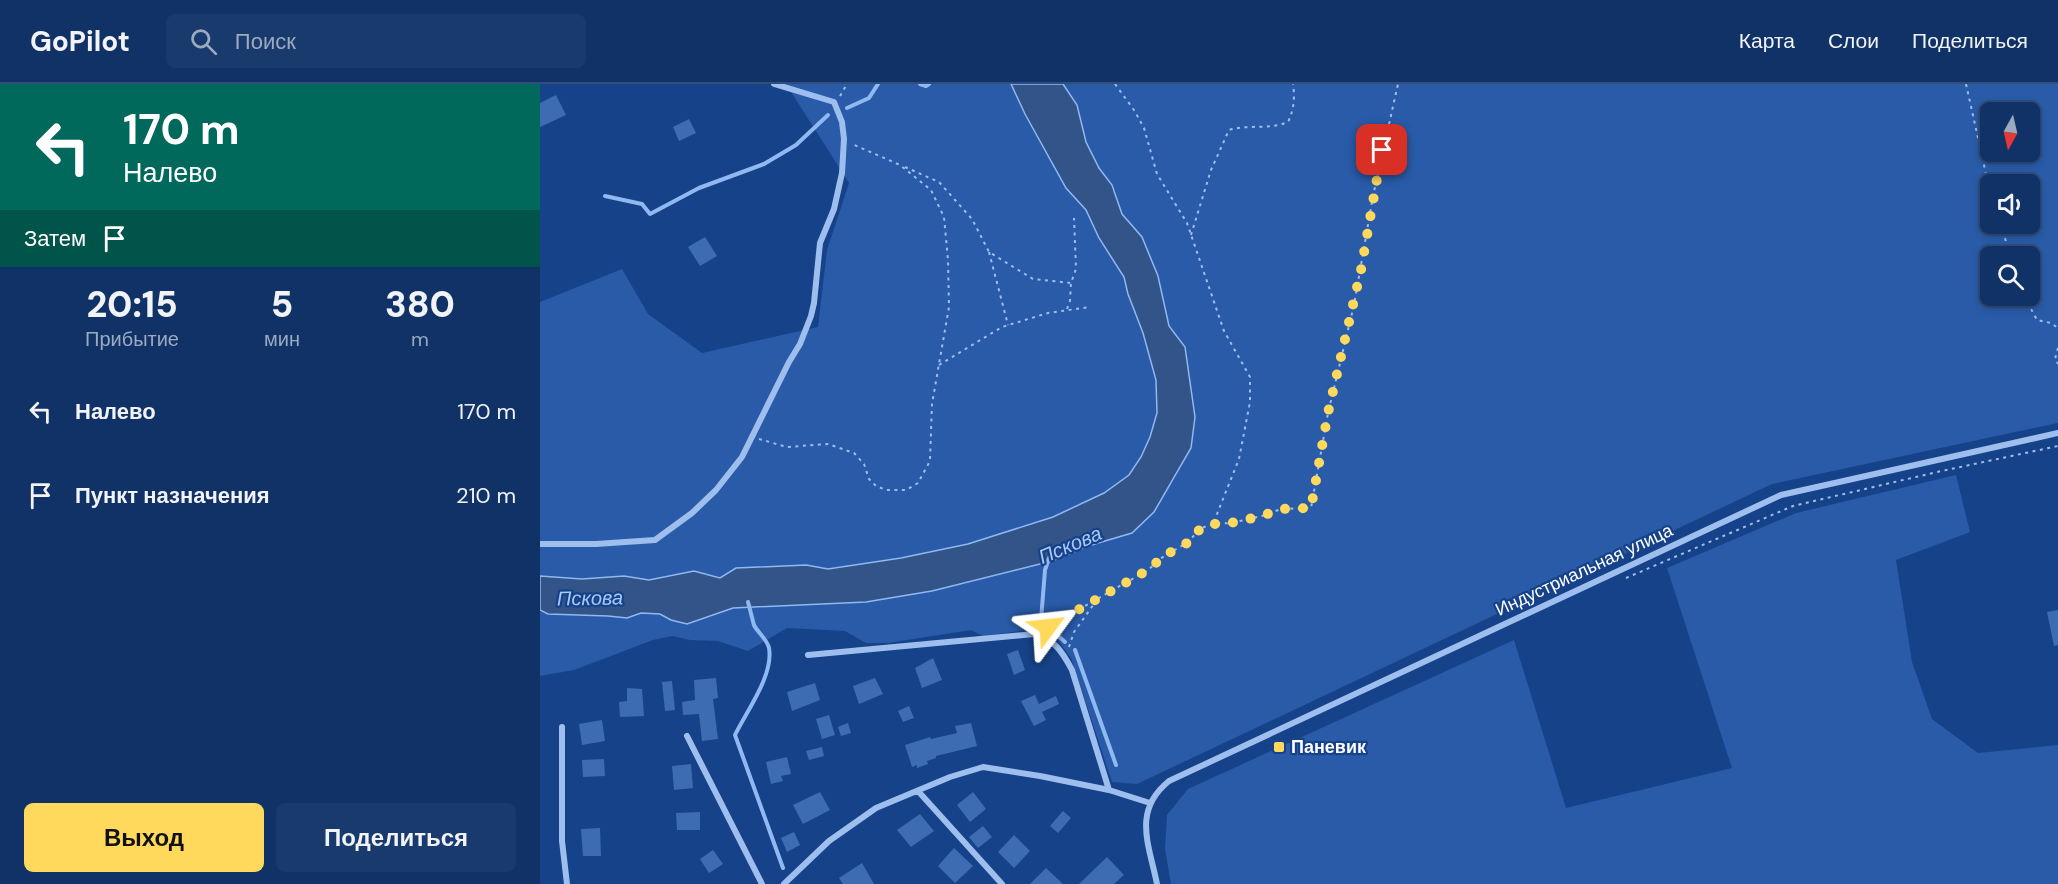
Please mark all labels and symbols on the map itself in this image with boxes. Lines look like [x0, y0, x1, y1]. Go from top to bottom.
north arrow [1980, 102, 2040, 162]
pin [1356, 124, 1407, 175]
street label: Индустриальная улица [1491, 518, 1678, 622]
water label: Пскова [1034, 520, 1106, 570]
water label: Пскова [557, 584, 623, 612]
position arrow [1016, 595, 1080, 659]
place label: Паневик [1291, 735, 1367, 759]
marker: Паневик [1272, 740, 1286, 754]

